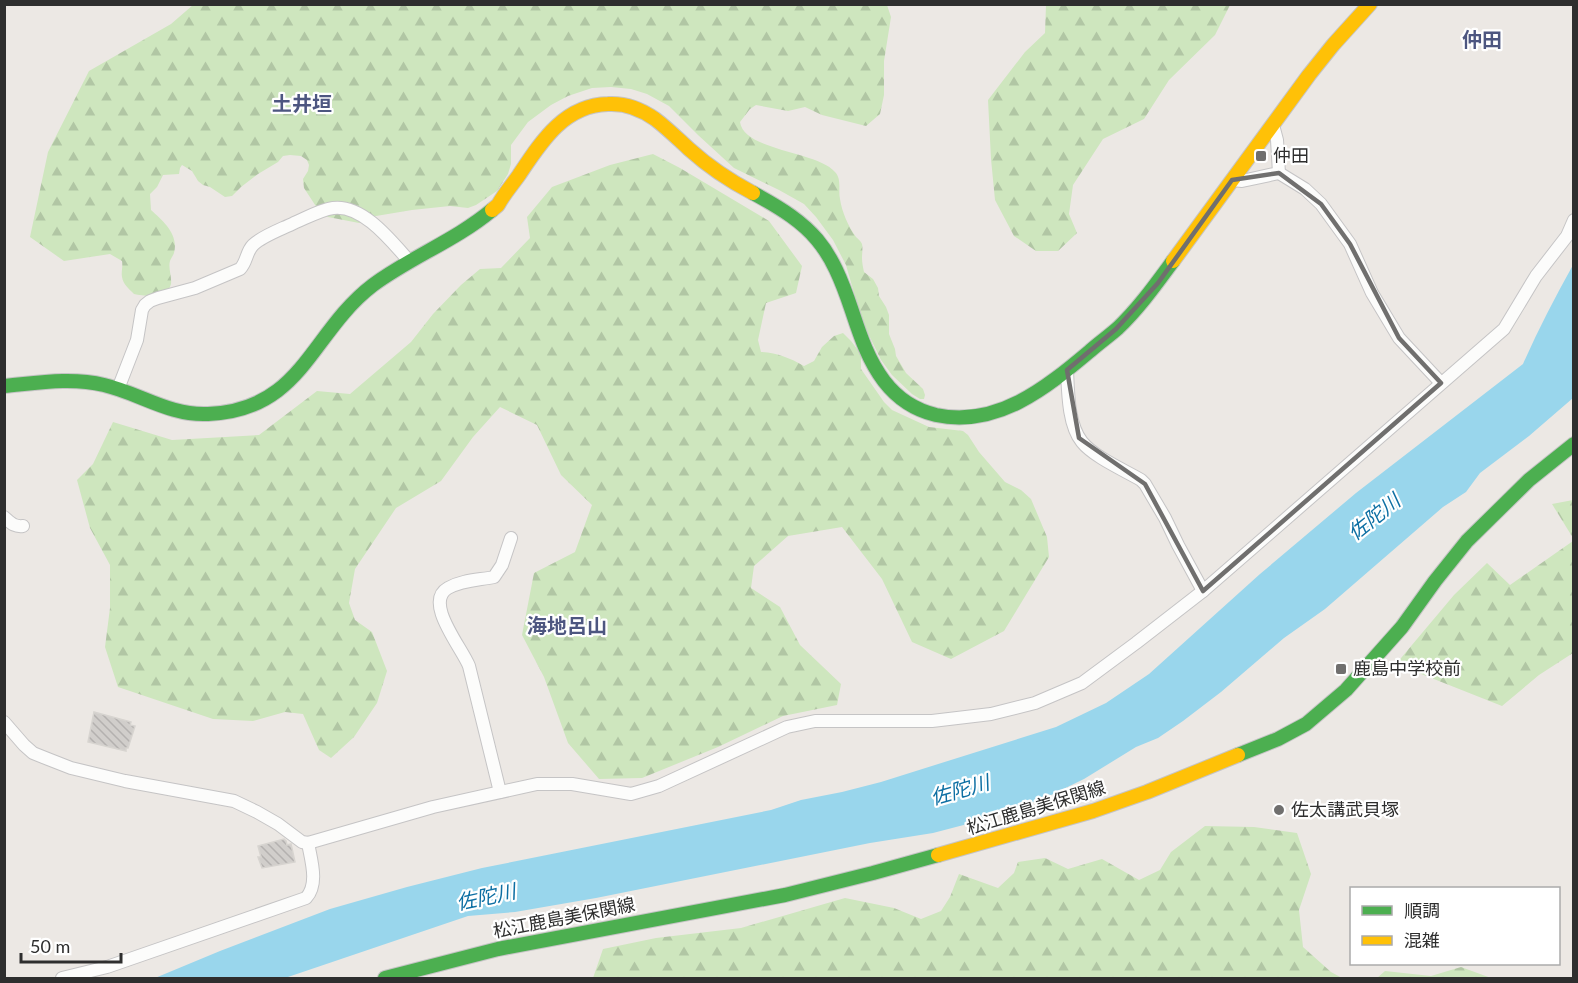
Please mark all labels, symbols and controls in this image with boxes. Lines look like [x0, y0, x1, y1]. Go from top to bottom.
district label: 仲田 [1462, 27, 1502, 51]
district label: 土井垣 [272, 91, 332, 115]
place label: 仲田 [1273, 144, 1309, 166]
marker: 仲田 [1254, 149, 1268, 163]
water label: 佐陀川 [1343, 487, 1406, 544]
district label: 海地呂山 [527, 613, 607, 637]
place label: 鹿島中学校前 [1353, 657, 1461, 679]
marker: 鹿島中学校前 [1334, 662, 1348, 676]
water label: 佐陀川 [928, 769, 994, 809]
street label: 松江鹿島美保関線 [964, 775, 1108, 839]
place label: 佐太講武貝塚 [1291, 798, 1399, 820]
marker: 佐太講武貝塚 [1272, 803, 1286, 817]
water label: 佐陀川 [454, 878, 520, 914]
legend [1350, 887, 1560, 965]
street label: 松江鹿島美保関線 [491, 892, 637, 942]
text: 順調 [1404, 899, 1440, 921]
scale bar [21, 926, 122, 964]
text: 混雑 [1404, 929, 1440, 951]
text: 50 m [30, 935, 70, 957]

